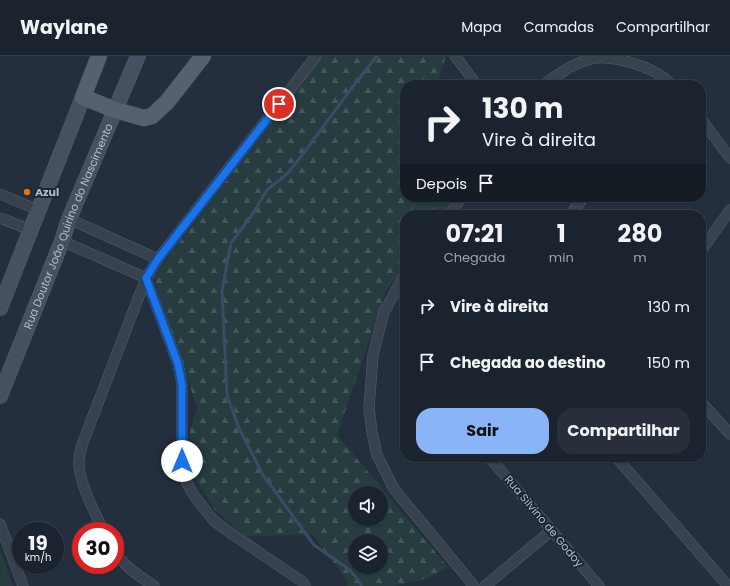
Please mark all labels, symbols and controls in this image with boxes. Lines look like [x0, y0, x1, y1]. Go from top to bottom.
text: Waylane [20, 14, 108, 41]
text: Mapa [461, 17, 502, 37]
text: Camadas [524, 17, 594, 37]
text: Compartilhar [616, 17, 710, 37]
pin [262, 87, 296, 121]
text: 130 m [482, 89, 563, 128]
icon: arrive [268, 93, 290, 115]
icon: right [416, 96, 468, 148]
street label: Rua Doutor João Quirino do Nascimento [20, 121, 117, 332]
text: Vire à direita [482, 127, 596, 152]
icon: arrive [475, 172, 497, 194]
text: Depois [416, 173, 467, 194]
place label: Azul [35, 184, 59, 200]
marker: Azul [22, 187, 32, 197]
text: 07:21 [445, 217, 503, 250]
text: 1 [557, 217, 566, 250]
text: 280 [617, 217, 662, 250]
text: Chegada [444, 248, 505, 267]
text: min [549, 248, 574, 267]
text: m [633, 248, 647, 267]
icon: right [416, 295, 438, 317]
text: Vire à direita [450, 296, 549, 317]
text: 130 m [647, 296, 690, 317]
icon: arrive [416, 351, 438, 373]
text: Chegada ao destino [450, 352, 606, 373]
text: 150 m [647, 352, 690, 373]
button: Sair [416, 408, 549, 454]
button: Compartilhar [557, 408, 690, 454]
position arrow [161, 440, 203, 482]
street label: Rua Silvino de Godoy [501, 472, 588, 571]
map controls [348, 486, 388, 574]
button: sound [348, 486, 388, 526]
speed limit sign: 30 [72, 522, 124, 574]
text: 19 [28, 529, 48, 557]
button: layers [348, 534, 388, 574]
text: km/h [25, 550, 51, 565]

